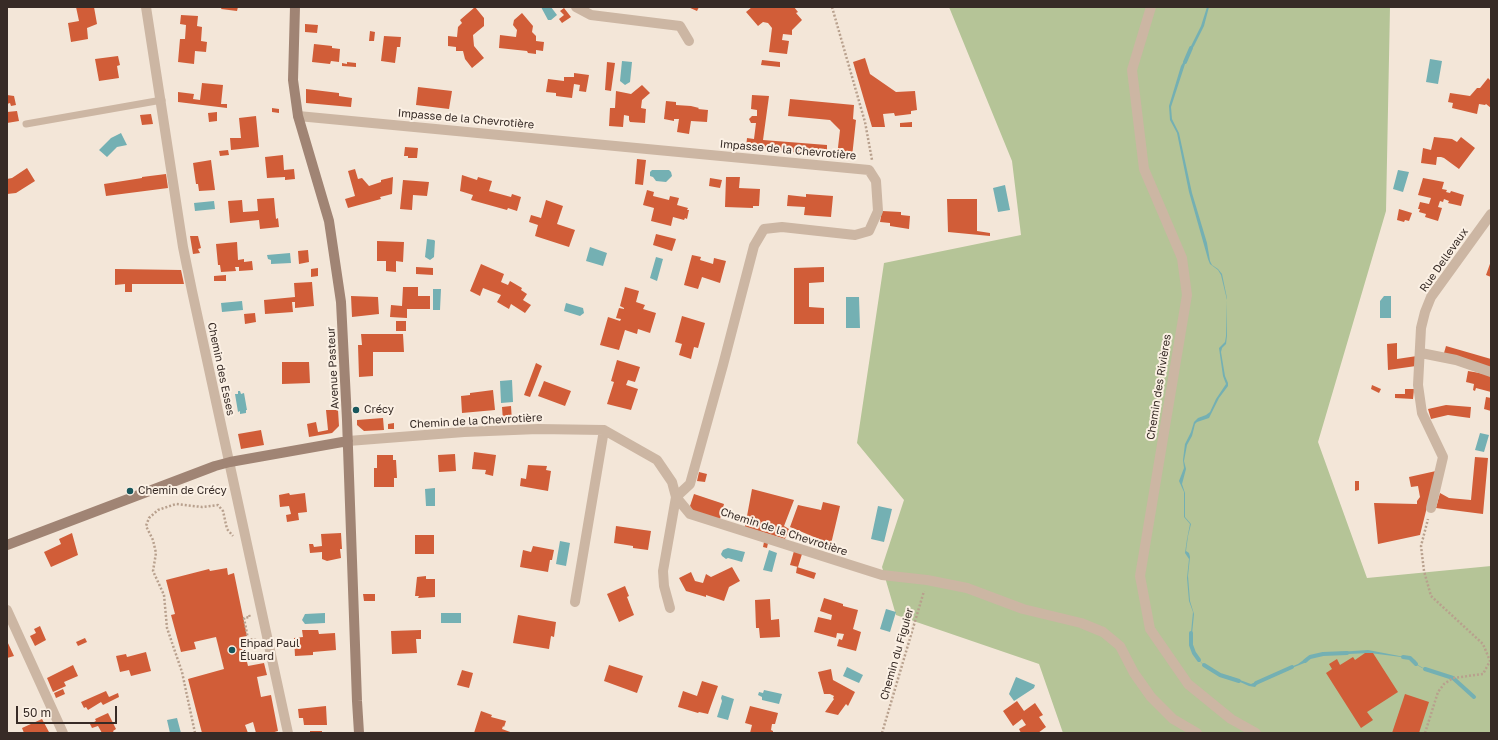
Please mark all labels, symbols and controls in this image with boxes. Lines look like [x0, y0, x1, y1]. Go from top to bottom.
street label: Impasse de la Chevrotière [397, 106, 535, 132]
street label: Impasse de la Chevrotière [719, 137, 857, 163]
street label: Rue Dellevaux [1417, 226, 1471, 294]
street label: Chemin des Esses [205, 321, 237, 417]
street label: Avenue Pasteur [324, 326, 342, 410]
street label: Chemin des Rivières [1144, 333, 1174, 441]
place label: Crécy [364, 403, 394, 417]
marker: Crécy [351, 405, 361, 415]
street label: Chemin de la Chevrotière [409, 411, 543, 431]
place label: Chemin de Crécy [138, 484, 227, 498]
marker: Chemin de Crécy [125, 486, 135, 496]
street label: Chemin de la Chevrotière [719, 505, 849, 559]
street label: Chemin du Figuier [877, 606, 917, 702]
place label: Ehpad Paul Éluard [240, 637, 299, 663]
marker: Ehpad Paul Éluard [227, 645, 237, 655]
scale bar [18, 698, 119, 724]
text: 50 m [23, 705, 51, 720]

